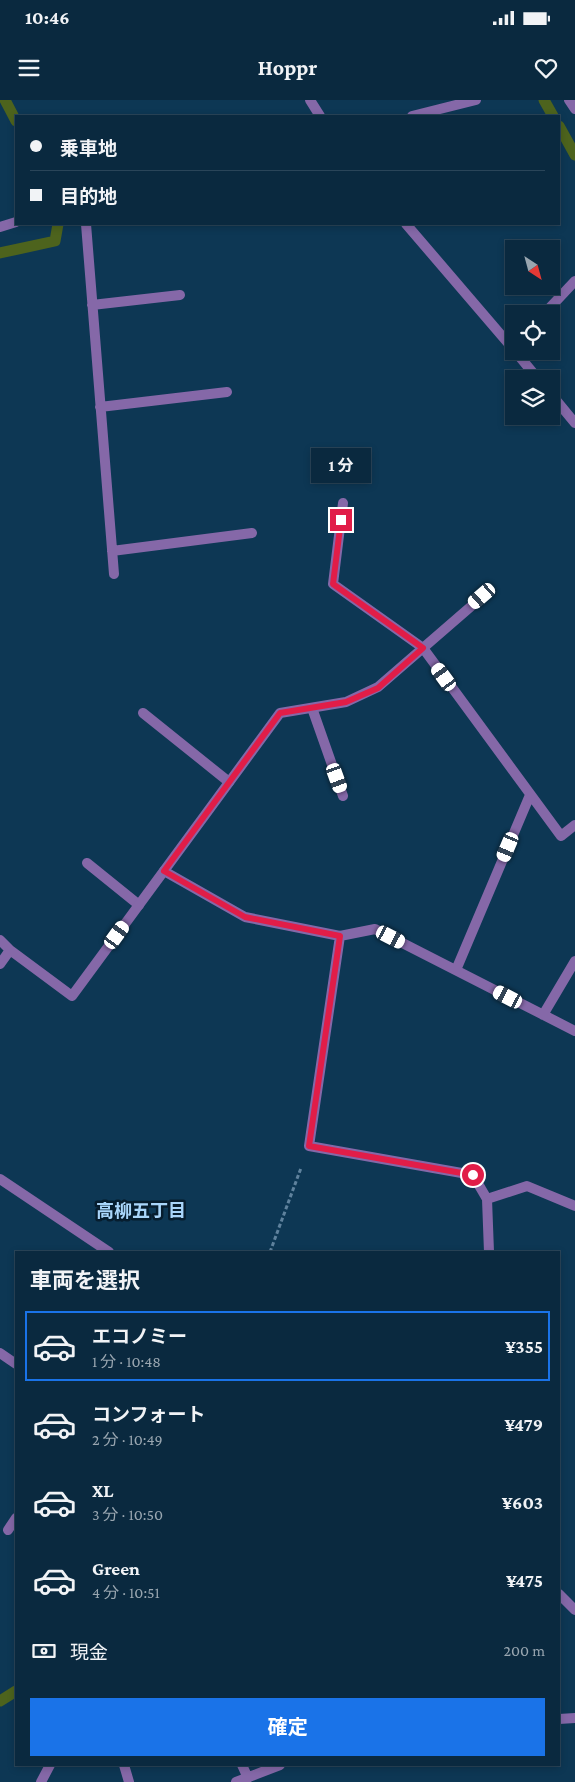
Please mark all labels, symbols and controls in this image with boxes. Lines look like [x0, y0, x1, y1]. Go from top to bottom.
text: 10:46 [25, 7, 70, 28]
icon: menu [15, 54, 43, 82]
icon: heart [532, 54, 560, 82]
text: Hoppr [258, 55, 317, 80]
text: 乗車地 [60, 138, 117, 159]
text: 目的地 [60, 186, 117, 207]
north arrow [505, 240, 560, 295]
map controls [505, 240, 560, 425]
button: locate [505, 305, 560, 360]
button: layers [505, 370, 560, 425]
callout: 1 分 [311, 448, 371, 482]
text: 1 分 [328, 457, 354, 474]
route end [330, 509, 352, 531]
car [465, 580, 498, 612]
car [429, 660, 458, 694]
car [324, 761, 349, 795]
car [495, 830, 520, 864]
car [102, 918, 131, 952]
car [374, 924, 407, 950]
car [491, 984, 524, 1010]
route start [462, 1164, 484, 1186]
district label: 高柳五丁目 [96, 1201, 186, 1221]
text: 車両を選択 [30, 1268, 140, 1293]
icon: car [32, 1324, 77, 1369]
text: エコノミー [92, 1326, 187, 1347]
text: ¥355 [505, 1336, 543, 1357]
text: 1 分 · 10:48 [92, 1353, 161, 1370]
icon: car [32, 1402, 77, 1447]
text: コンフォート [92, 1404, 205, 1425]
text: ¥479 [505, 1414, 543, 1435]
text: 2 分 · 10:49 [92, 1431, 163, 1448]
icon: car [32, 1480, 77, 1525]
text: XL [92, 1480, 114, 1501]
text: ¥603 [502, 1492, 543, 1513]
text: 3 分 · 10:50 [92, 1506, 163, 1523]
icon: car [32, 1558, 77, 1603]
text: Green [92, 1558, 140, 1579]
text: ¥475 [506, 1570, 543, 1591]
text: 4 分 · 10:51 [92, 1584, 160, 1601]
icon: cash [30, 1637, 58, 1665]
text: 現金 [70, 1642, 108, 1663]
text: 200 m [503, 1642, 545, 1659]
button: 確定 [30, 1698, 545, 1756]

